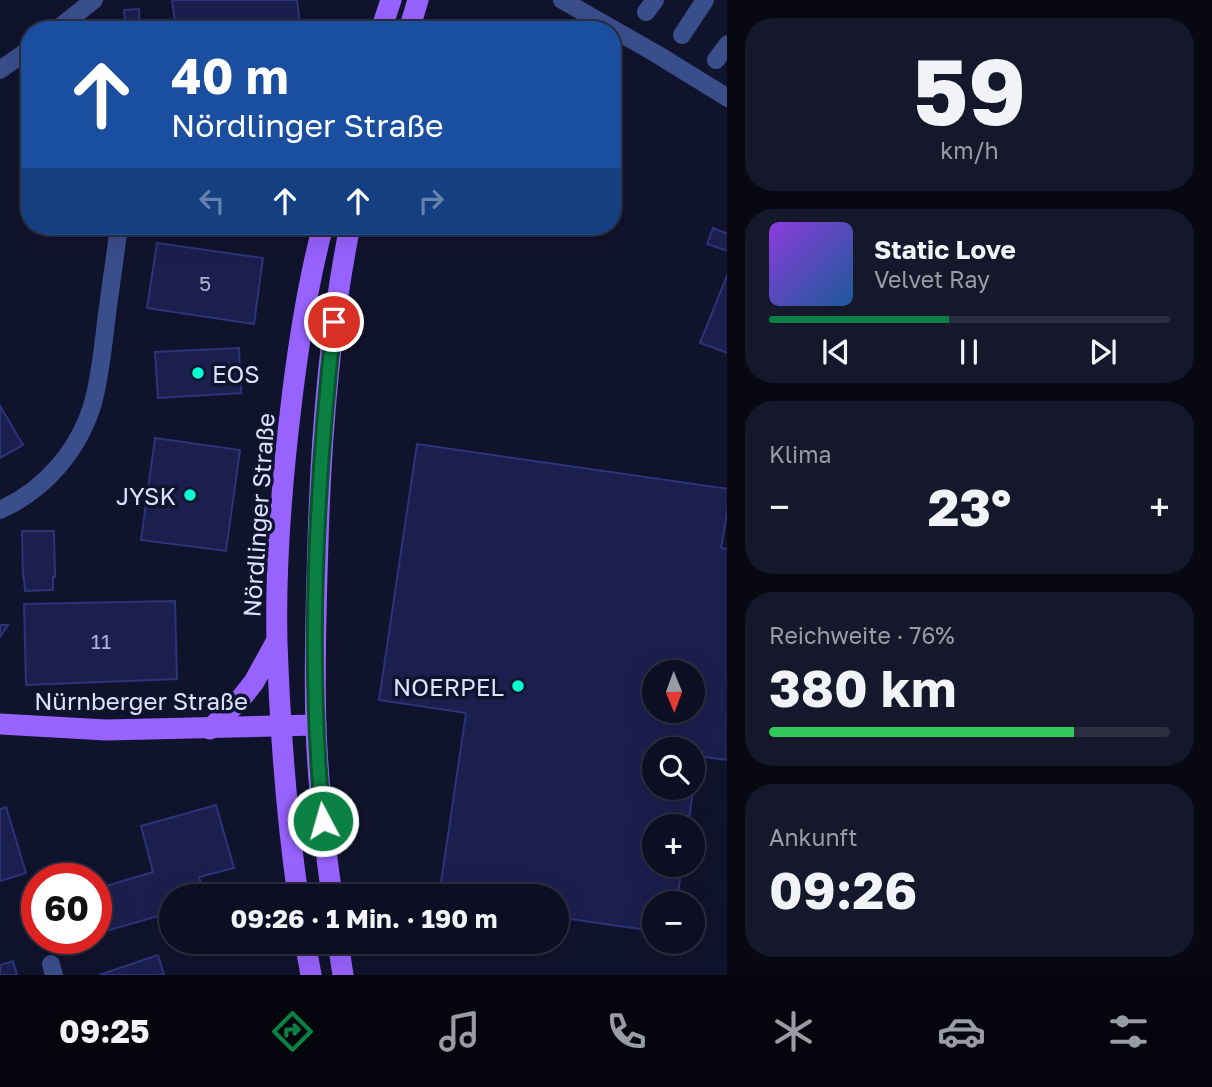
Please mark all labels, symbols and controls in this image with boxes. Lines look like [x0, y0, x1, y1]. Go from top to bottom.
text: 59 [913, 36, 1026, 145]
text: 40 m [171, 46, 289, 105]
icon: ahead [56, 49, 147, 140]
text: Nördlinger Straße [171, 106, 444, 144]
text: km/h [940, 136, 999, 164]
icon: left [193, 182, 231, 220]
icon: ahead [266, 182, 304, 220]
icon: ahead [339, 182, 377, 220]
icon: right [412, 182, 450, 220]
text: Static Love [874, 234, 1016, 265]
text: Velvet Ray [874, 265, 990, 293]
house number: 5 [199, 270, 211, 296]
pin [304, 292, 364, 352]
icon: arrive [315, 303, 353, 341]
icon: previous [817, 333, 855, 371]
icon: pause [950, 333, 988, 371]
icon: next [1084, 333, 1122, 371]
place label: EOS [212, 359, 260, 388]
marker: EOS [190, 365, 206, 381]
street label: Nördlinger Straße [236, 412, 280, 618]
text: Klima [769, 440, 832, 468]
text: 23° [928, 475, 1011, 537]
place label: JYSK [116, 481, 176, 510]
text: − [769, 484, 790, 529]
text: + [1149, 484, 1170, 529]
marker: JYSK [182, 487, 198, 503]
text: Reichweite · 76% [769, 621, 955, 649]
house number: 11 [91, 628, 111, 654]
text: 380 km [769, 656, 956, 718]
north arrow [642, 660, 705, 723]
map controls [642, 660, 705, 954]
place label: NOERPEL [393, 672, 504, 701]
marker: NOERPEL [510, 678, 526, 694]
street label: Nürnberger Straße [34, 686, 248, 715]
button: search [642, 737, 705, 800]
position arrow [286, 784, 360, 858]
button: + [642, 814, 705, 877]
text: Ankunft [769, 823, 857, 851]
text: 09:26 [769, 858, 917, 920]
speed limit sign: 60 [21, 863, 112, 954]
button: − [642, 891, 705, 954]
text: 09:26 · 1 Min. · 190 m [231, 903, 498, 934]
icon: directions [268, 1007, 317, 1056]
icon: music [435, 1007, 484, 1056]
icon: phone [602, 1007, 651, 1056]
icon: climate [769, 1007, 818, 1056]
icon: car [937, 1007, 986, 1056]
icon: filters [1104, 1007, 1153, 1056]
text: 09:25 [59, 1012, 150, 1050]

